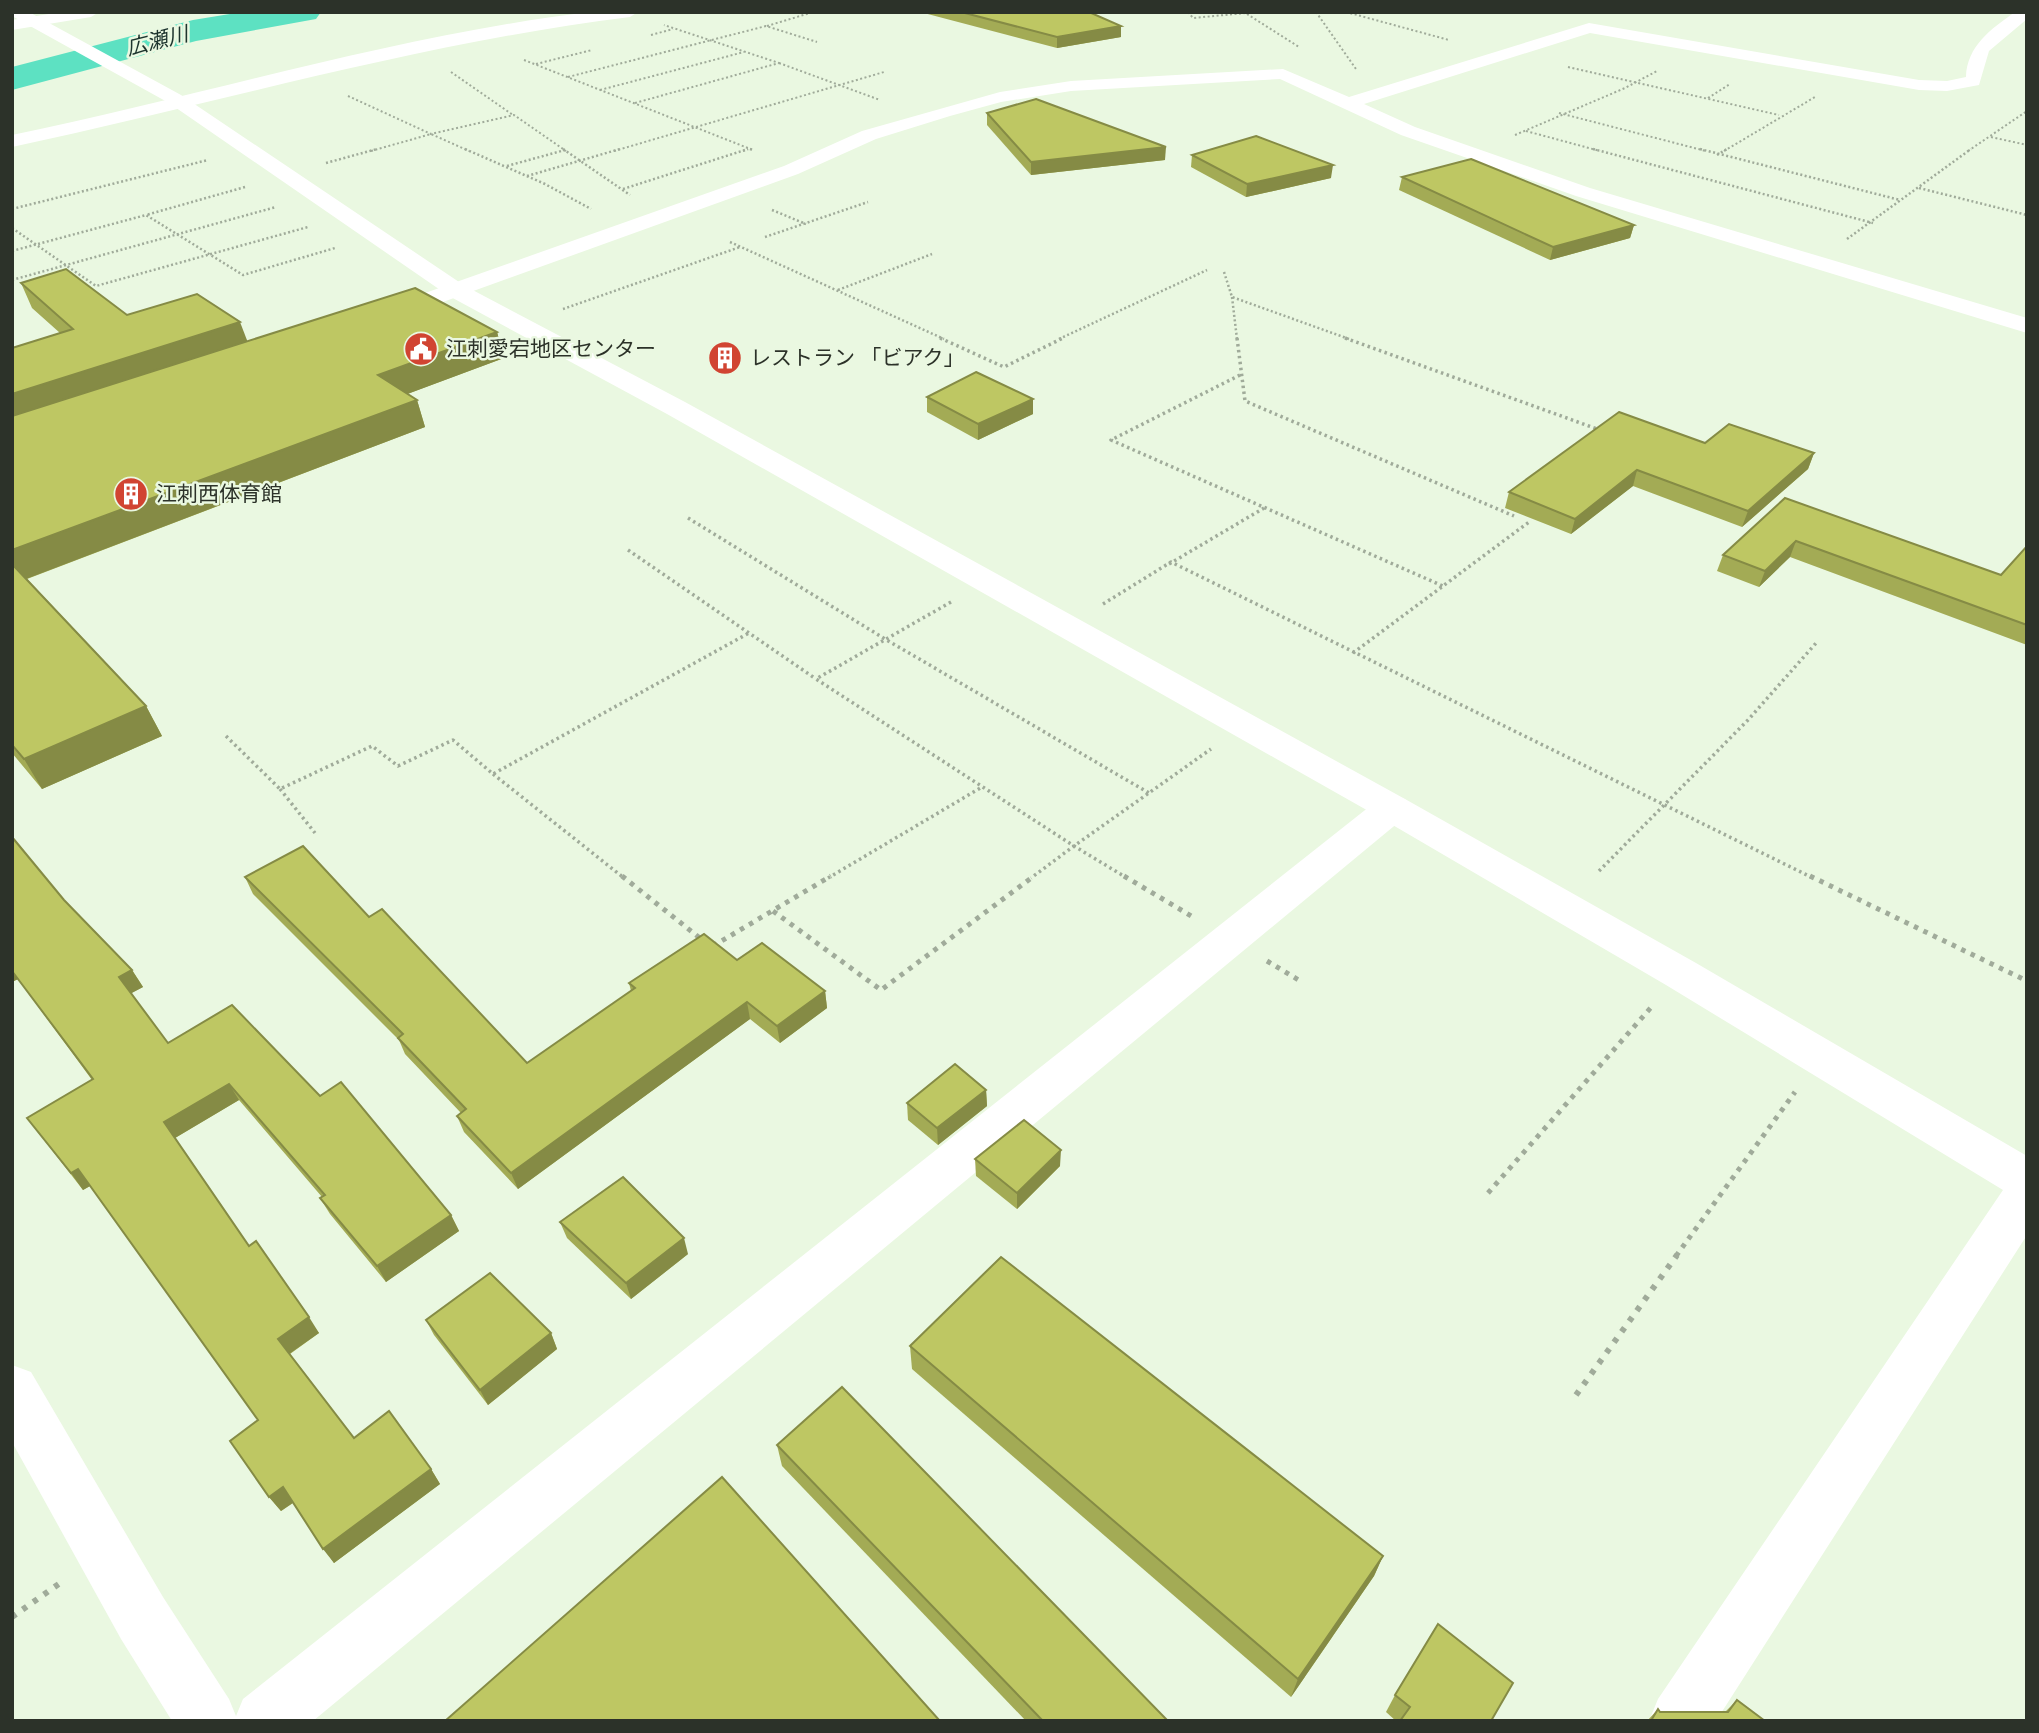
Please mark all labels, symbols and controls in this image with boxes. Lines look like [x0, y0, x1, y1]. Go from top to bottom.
water label: 広瀬川 [123, 19, 193, 62]
public building icon: 江刺愛宕地区センター [402, 330, 440, 368]
place label: 江刺愛宕地区センター [446, 335, 656, 363]
building icon: レストラン 「ビアク」 [706, 339, 744, 377]
place label: レストラン 「ビアク」 [750, 344, 965, 372]
building icon: 江刺西体育館 [112, 475, 150, 513]
place label: 江刺西体育館 [156, 480, 282, 508]

